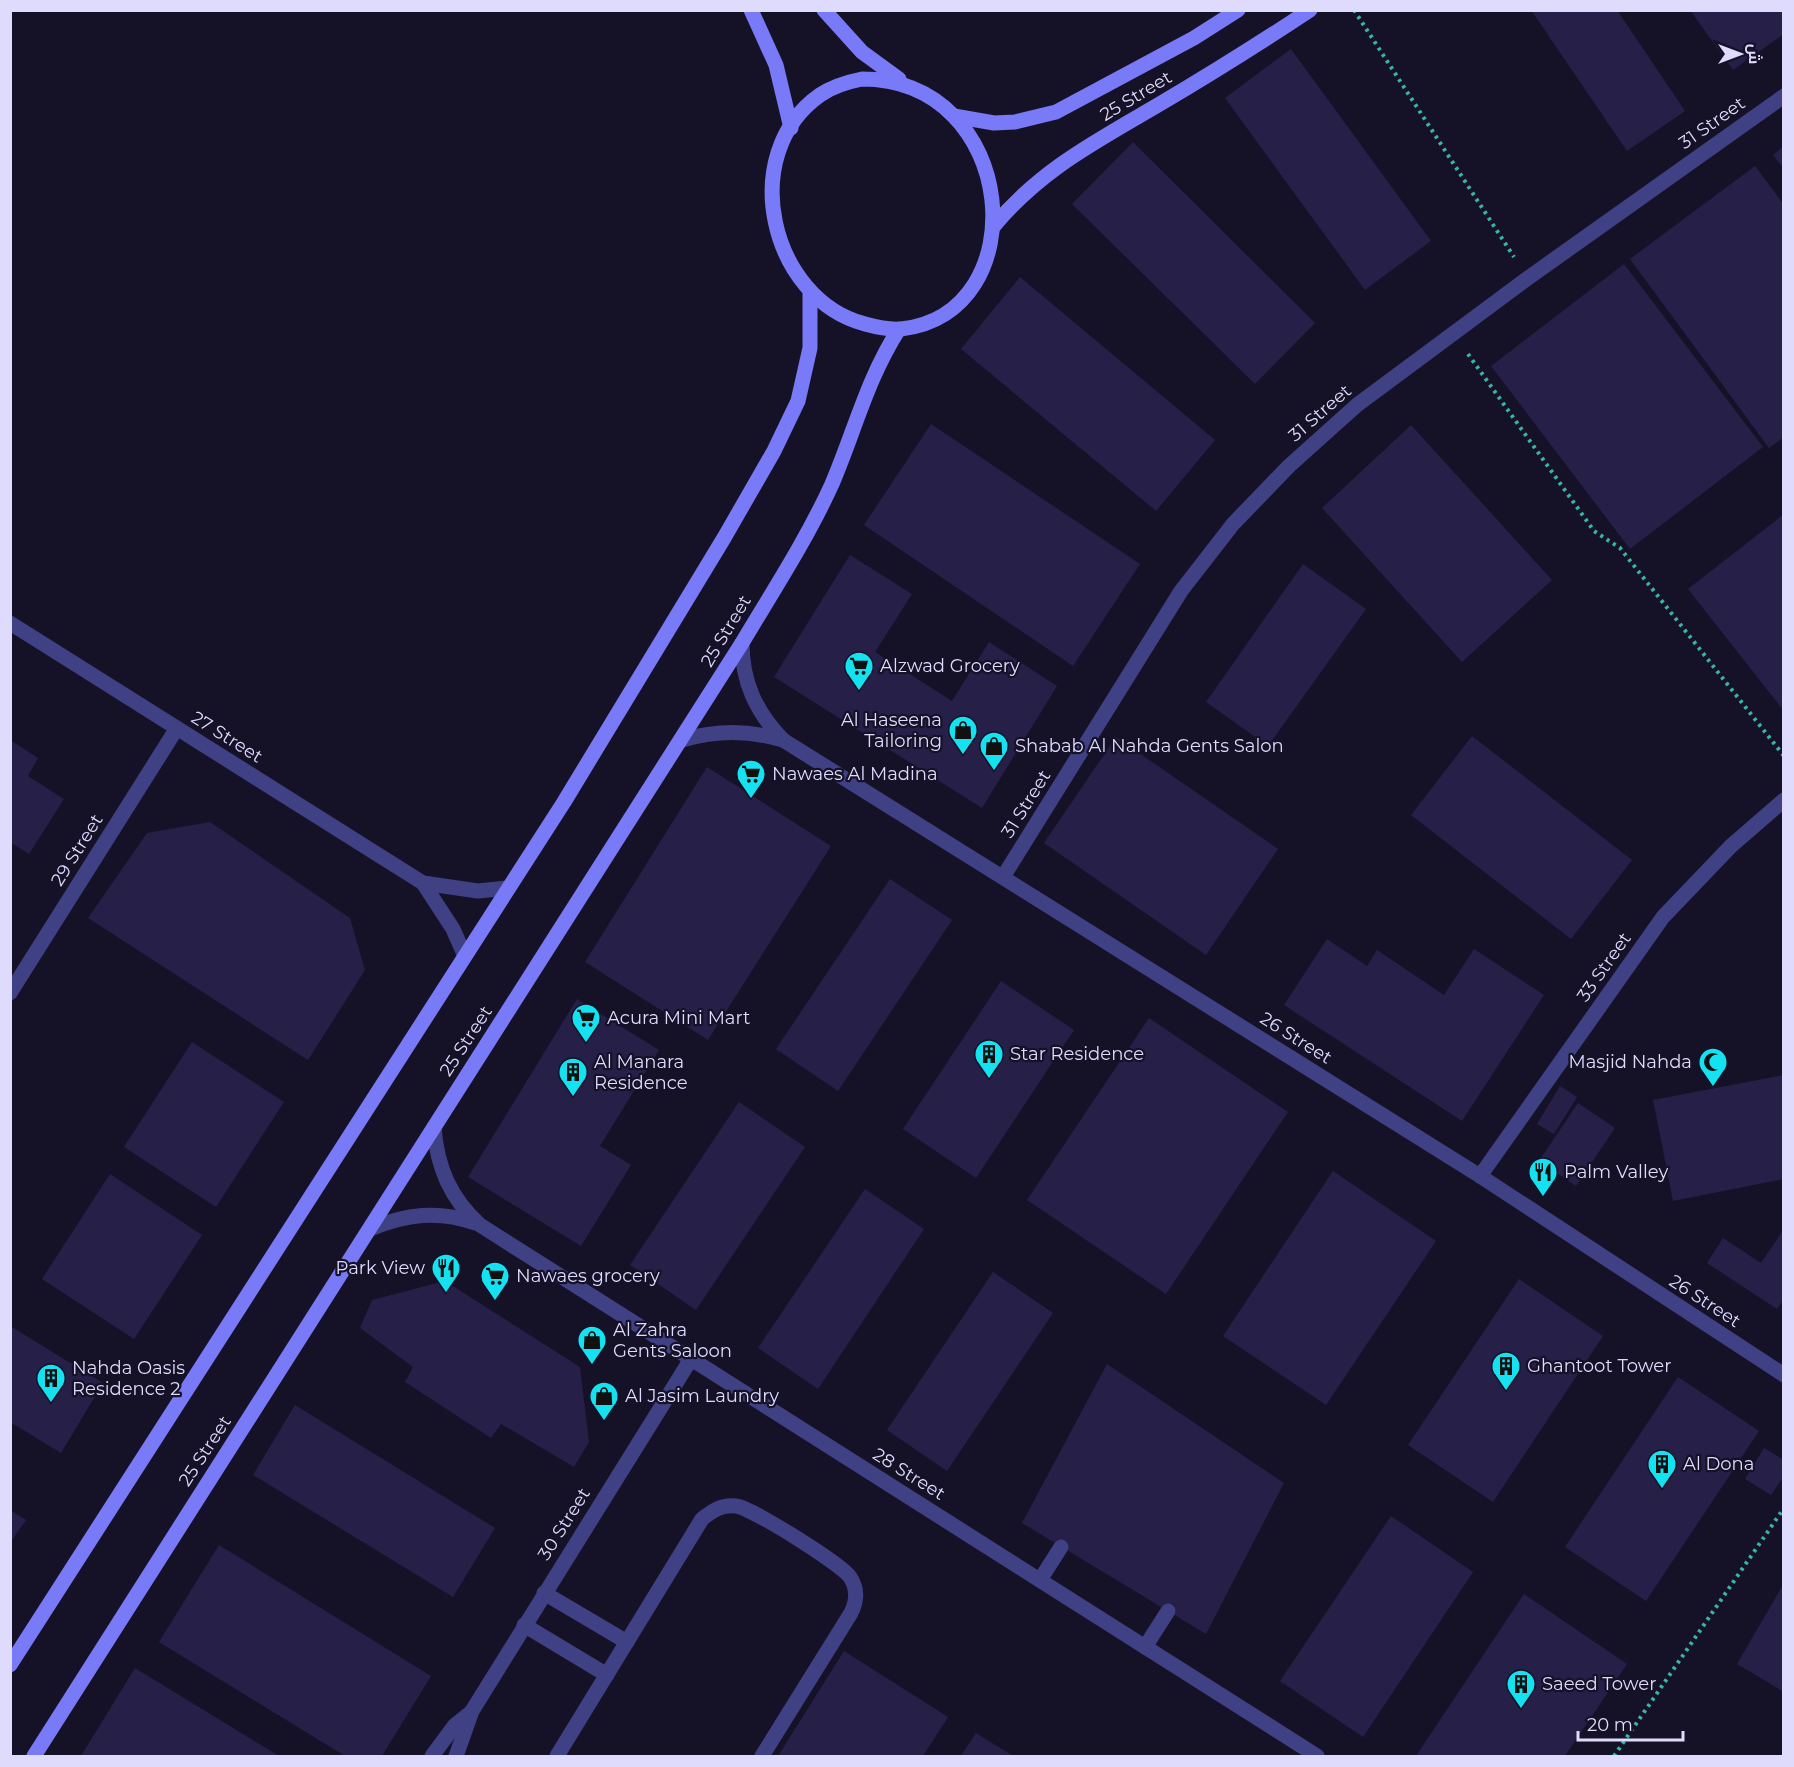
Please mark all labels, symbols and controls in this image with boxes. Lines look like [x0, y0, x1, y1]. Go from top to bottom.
north arrow [1710, 24, 1770, 84]
text: ش [1745, 44, 1764, 64]
street label: 25 Street [1096, 66, 1176, 126]
street label: 31 Street [1675, 92, 1749, 154]
street label: 31 Street [1284, 380, 1356, 446]
street label: 25 Street [696, 591, 756, 671]
supermarket icon: Alzwad Grocery [843, 650, 875, 692]
place label: Alzwad Grocery [880, 655, 1020, 677]
street label: 27 Street [187, 706, 267, 768]
place label: Al Haseena Tailoring [841, 709, 942, 752]
shop icon: Al Haseena Tailoring [947, 714, 979, 756]
shop icon: Shabab Al Nahda Gents Salon [978, 730, 1010, 772]
place label: Shabab Al Nahda Gents Salon [1015, 735, 1284, 757]
supermarket icon: Nawaes Al Madina [735, 758, 767, 800]
place label: Nawaes Al Madina [772, 763, 938, 785]
street label: 31 Street [997, 766, 1055, 842]
street label: 29 Street [46, 810, 108, 890]
street label: 33 Street [1572, 928, 1636, 1006]
street label: 25 Street [435, 1002, 497, 1080]
supermarket icon: Acura Mini Mart [570, 1002, 602, 1044]
place label: Acura Mini Mart [607, 1007, 750, 1029]
street label: 26 Street [1256, 1007, 1336, 1069]
building icon: Star Residence [973, 1038, 1005, 1080]
place label: Star Residence [1010, 1043, 1144, 1065]
mosque icon: Masjid Nahda [1697, 1046, 1729, 1088]
place label: Al Manara Residence [594, 1051, 688, 1094]
place label: Masjid Nahda [1568, 1051, 1692, 1073]
building icon: Al Manara Residence [557, 1056, 589, 1098]
restaurant icon: Palm Valley [1527, 1156, 1559, 1198]
place label: Palm Valley [1564, 1161, 1669, 1183]
restaurant icon: Park View [430, 1252, 462, 1294]
place label: Park View [336, 1257, 425, 1279]
supermarket icon: Nawaes grocery [479, 1260, 511, 1302]
place label: Nawaes grocery [516, 1265, 660, 1287]
street label: 26 Street [1665, 1270, 1745, 1332]
place label: Al Zahra Gents Saloon [613, 1319, 732, 1362]
shop icon: Al Zahra Gents Saloon [576, 1324, 608, 1366]
building icon: Ghantoot Tower [1490, 1350, 1522, 1392]
place label: Ghantoot Tower [1527, 1355, 1671, 1377]
place label: Nahda Oasis Residence 2 [72, 1357, 185, 1400]
building icon: Nahda Oasis Residence 2 [35, 1362, 67, 1404]
shop icon: Al Jasim Laundry [588, 1380, 620, 1422]
place label: Al Jasim Laundry [625, 1385, 779, 1407]
street label: 25 Street [174, 1412, 236, 1490]
street label: 28 Street [869, 1443, 949, 1505]
building icon: Al Dona [1646, 1448, 1678, 1490]
place label: Al Dona [1683, 1453, 1754, 1475]
street label: 30 Street [533, 1484, 595, 1564]
building icon: Saeed Tower [1505, 1668, 1537, 1710]
place label: Saeed Tower [1542, 1673, 1656, 1695]
scale bar [1578, 1704, 1683, 1742]
text: 20 m [1587, 1714, 1633, 1736]

